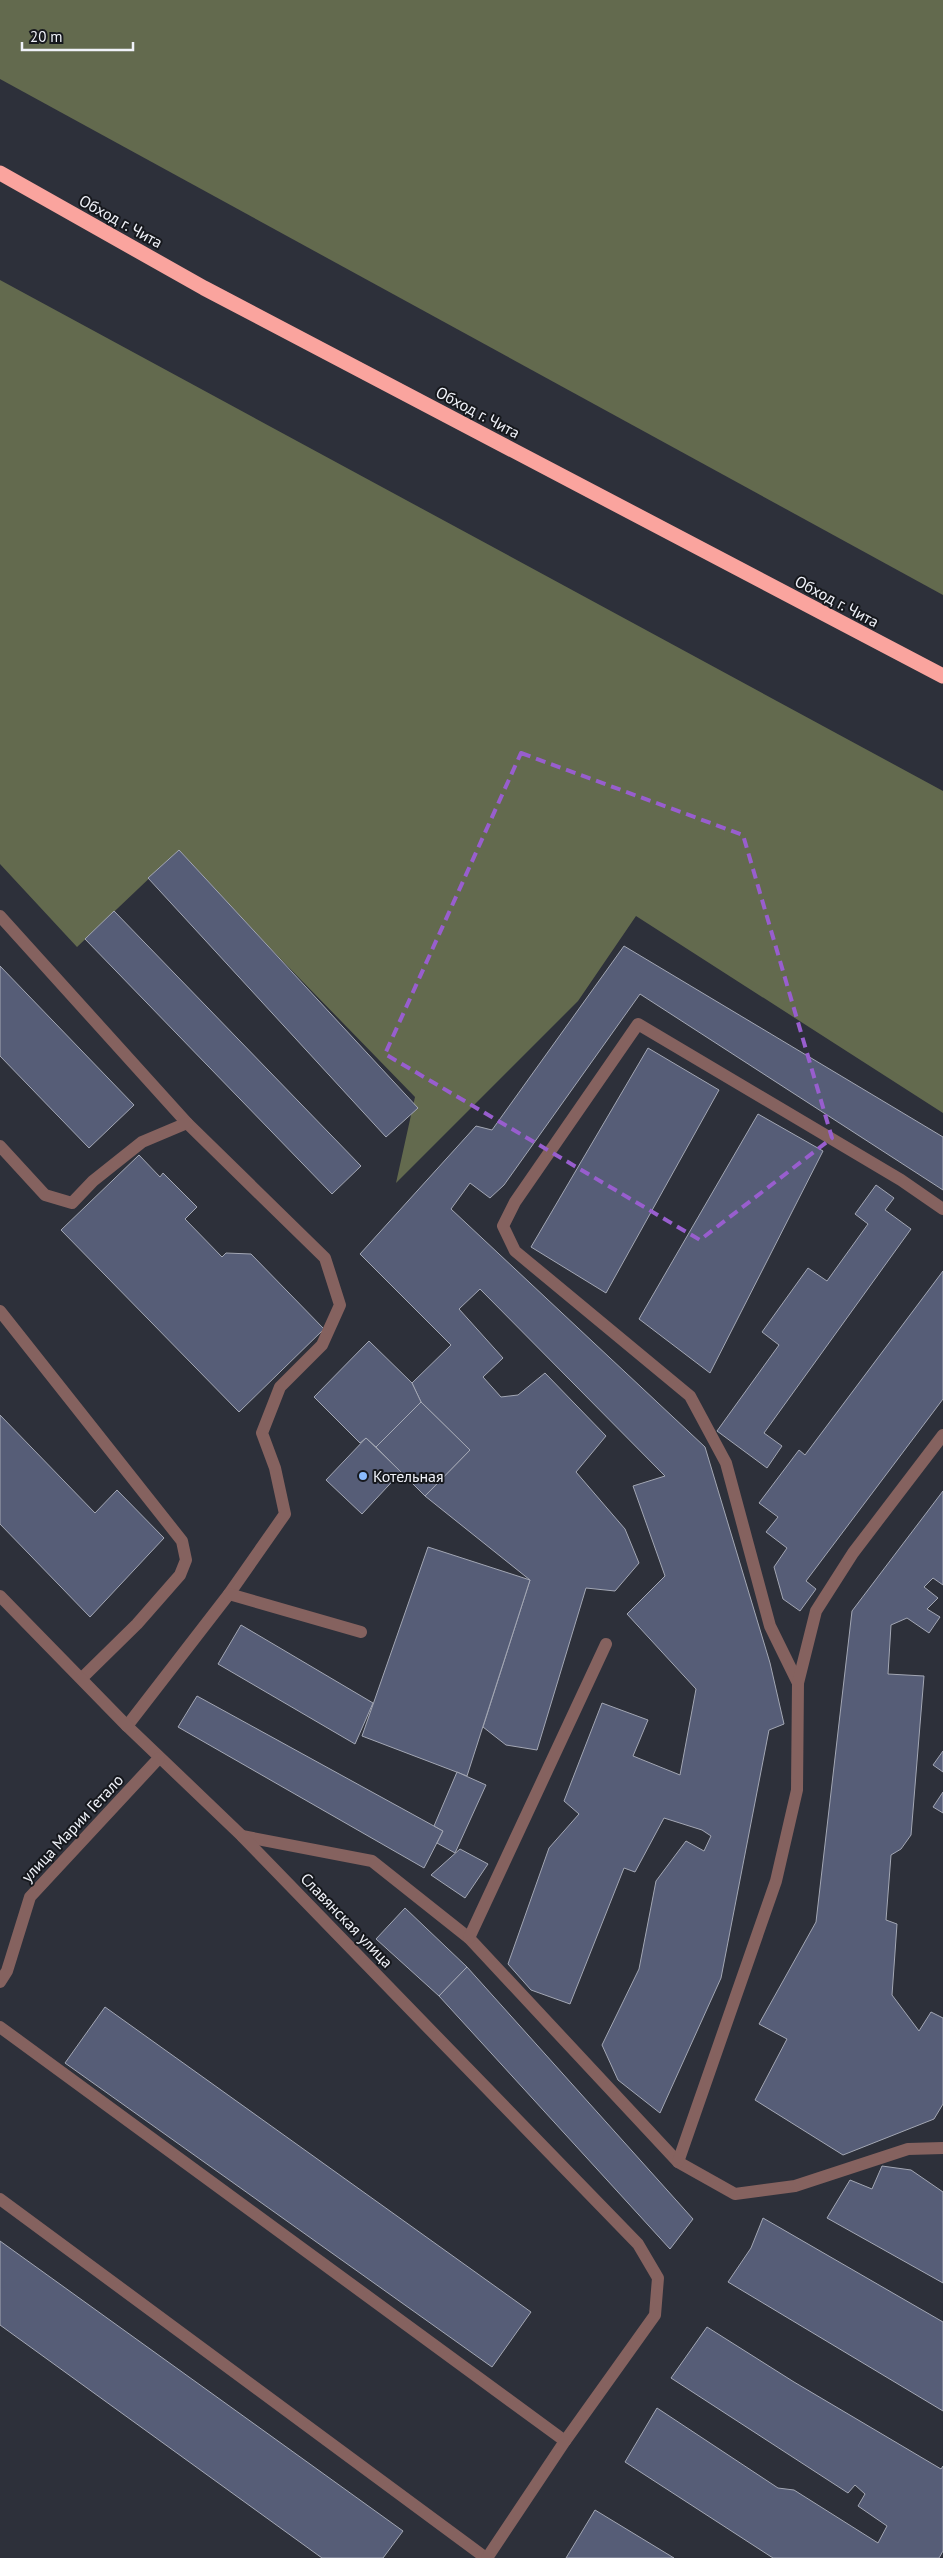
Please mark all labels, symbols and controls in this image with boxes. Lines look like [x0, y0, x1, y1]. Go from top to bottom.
scale bar [22, 20, 134, 52]
text: 20 m [30, 27, 63, 46]
street label: Обход г. Чита [76, 190, 166, 252]
street label: Обход г. Чита [433, 382, 523, 442]
street label: Обход г. Чита [792, 571, 882, 631]
place label: Котельная [373, 1466, 444, 1486]
marker: Котельная [357, 1470, 369, 1482]
street label: улица Марии Гетало [17, 1770, 127, 1886]
street label: Славянская улица [297, 1868, 397, 1972]

